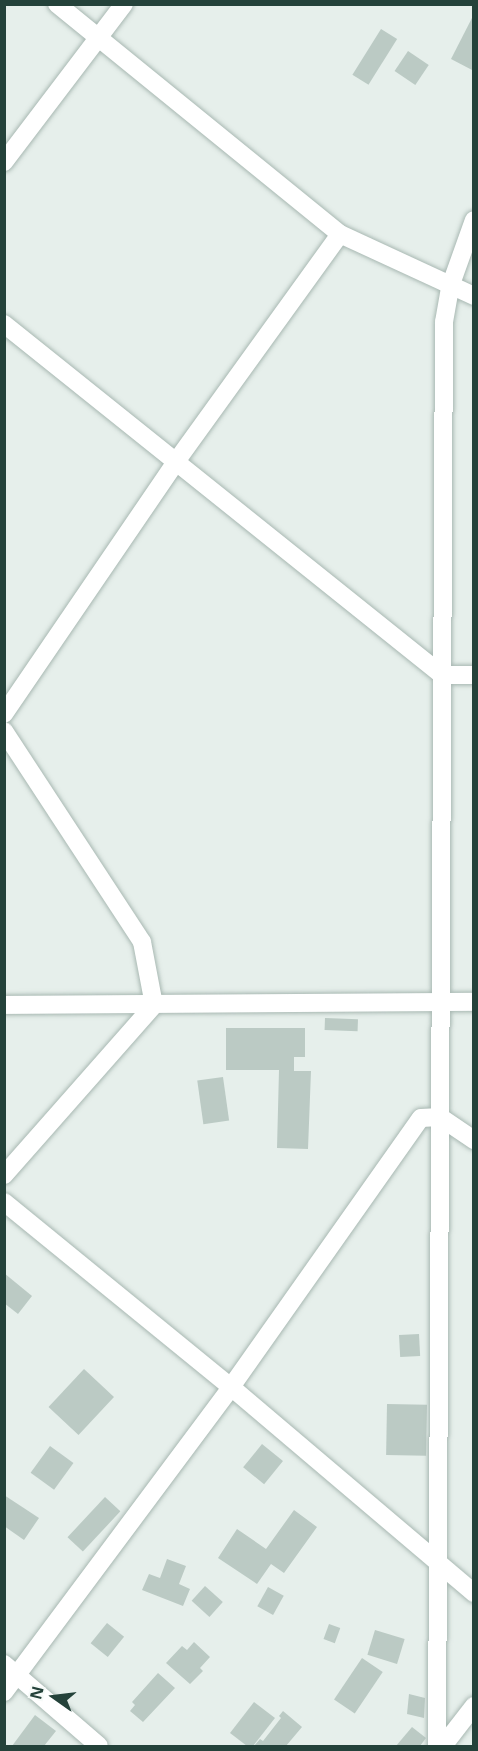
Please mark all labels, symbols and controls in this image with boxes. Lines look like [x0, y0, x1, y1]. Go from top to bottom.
north arrow [24, 1667, 84, 1727]
text: N [24, 1684, 49, 1702]

